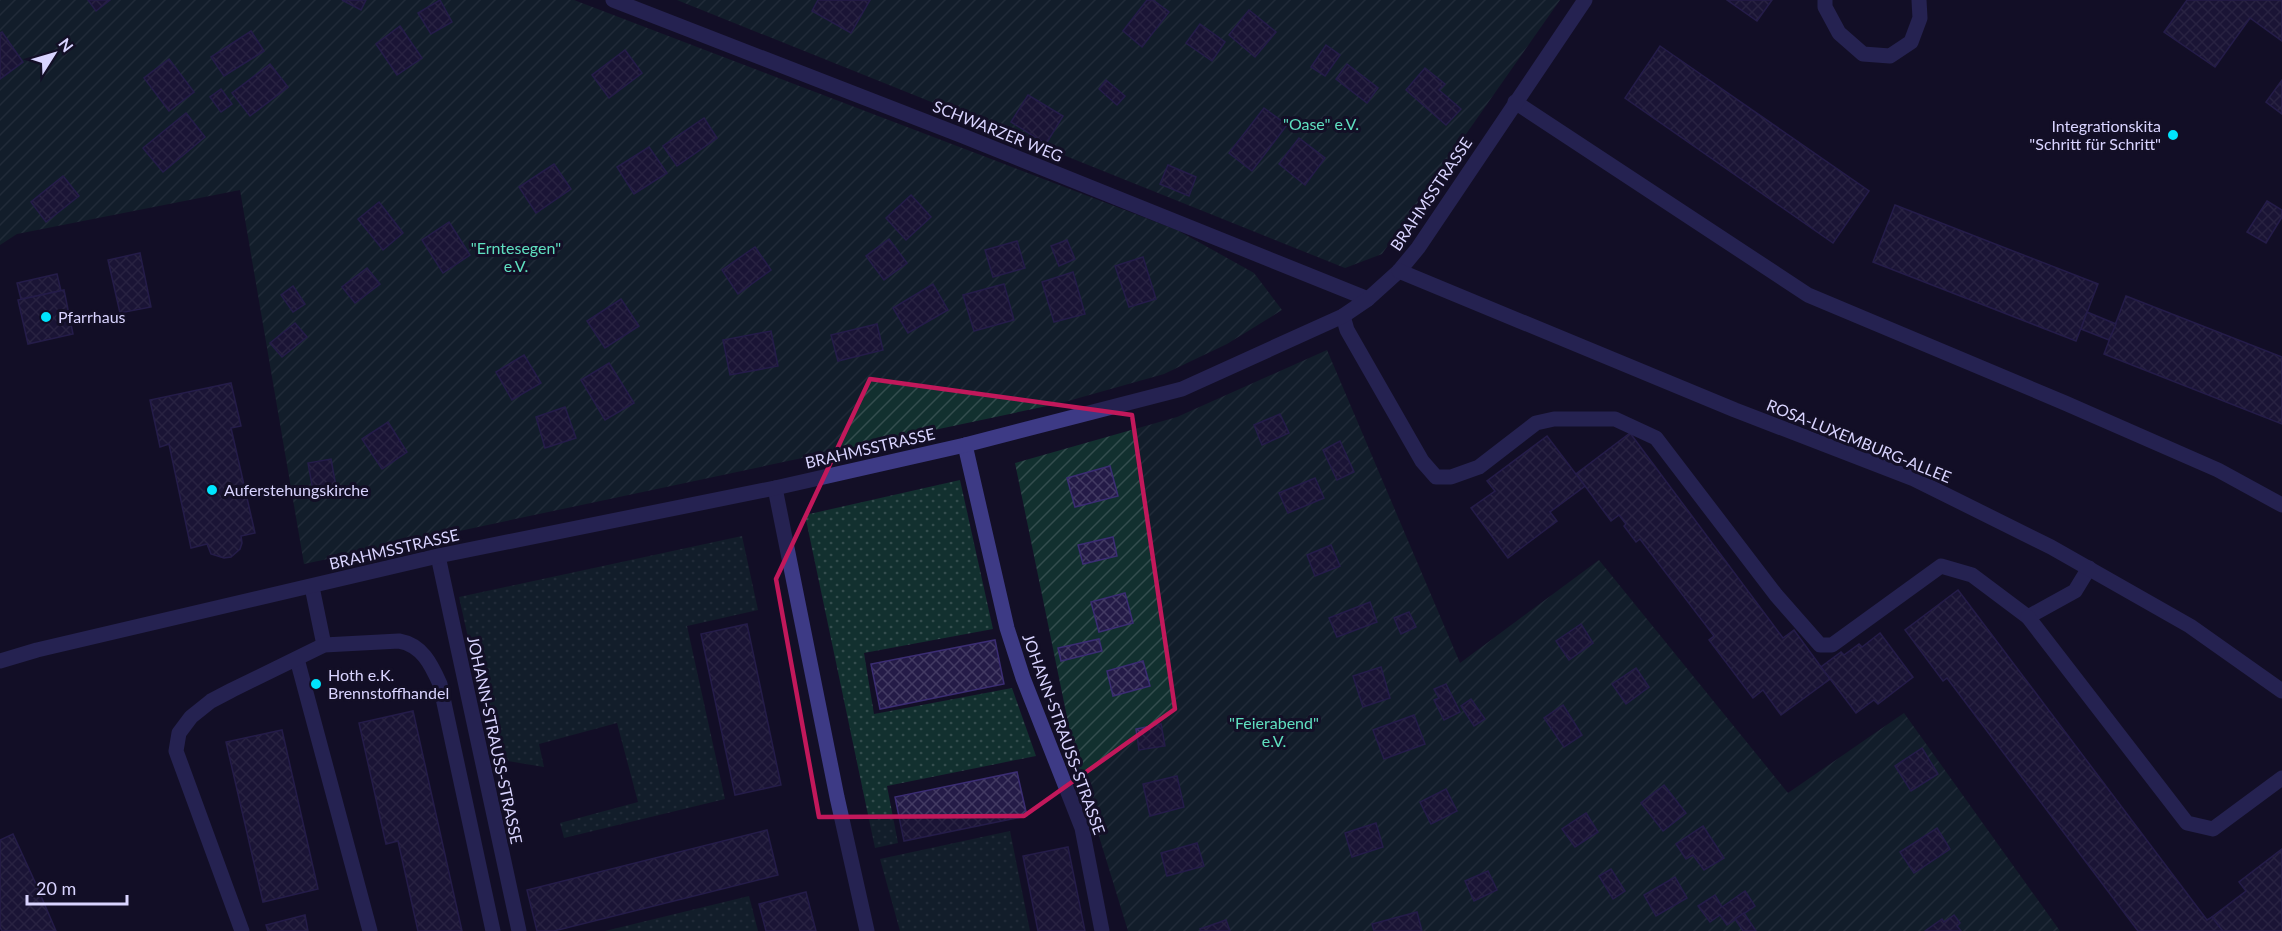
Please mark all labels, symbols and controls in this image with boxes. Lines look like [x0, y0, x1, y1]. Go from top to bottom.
north arrow [24, 24, 84, 84]
text: N [55, 34, 78, 55]
street label: SCHWARZER WEG [930, 96, 1066, 165]
park label: "Oase" e.V. [1283, 114, 1359, 133]
place label: Integrationskita "Schritt für Schritt" [2029, 116, 2161, 153]
marker: Integrationskita "Schritt für Schritt" [2166, 128, 2180, 142]
street label: BRAHMSSTRASSE [1386, 133, 1476, 254]
park label: "Erntesegen" e.V. [471, 238, 561, 275]
place label: Pfarrhaus [58, 307, 126, 326]
marker: Pfarrhaus [39, 310, 53, 324]
street label: ROSA-LUXEMBURG-ALLEE [1764, 395, 1954, 486]
street label: BRAHMSSTRASSE [803, 423, 937, 472]
place label: Auferstehungskirche [224, 480, 369, 499]
marker: Auferstehungskirche [205, 483, 219, 497]
street label: BRAHMSSTRASSE [327, 524, 461, 573]
street label: JOHANN-STRAUSS-STRASSE [1019, 631, 1110, 837]
street label: JOHANN-STRAUSS-STRASSE [464, 634, 527, 846]
place label: Hoth e.K. Brennstoffhandel [328, 665, 449, 702]
marker: Hoth e.K. Brennstoffhandel [309, 677, 323, 691]
park label: "Feierabend" e.V. [1229, 713, 1319, 750]
scale bar [27, 868, 128, 906]
text: 20 m [36, 877, 76, 899]

